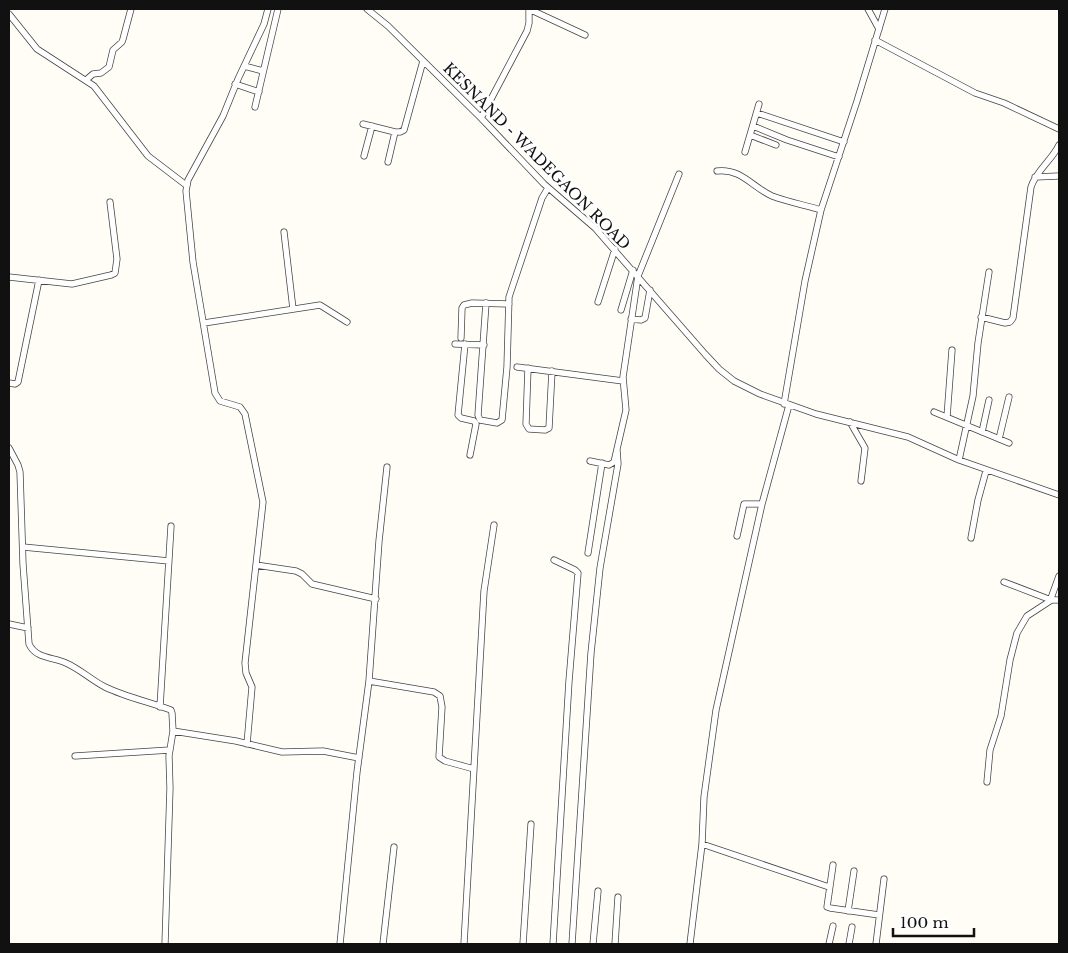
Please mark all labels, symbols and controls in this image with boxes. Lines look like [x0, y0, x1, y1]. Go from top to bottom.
street label: KESNAND - WADEGAON ROAD [439, 58, 635, 254]
scale bar [893, 906, 974, 938]
text: 100 m [900, 913, 949, 932]

